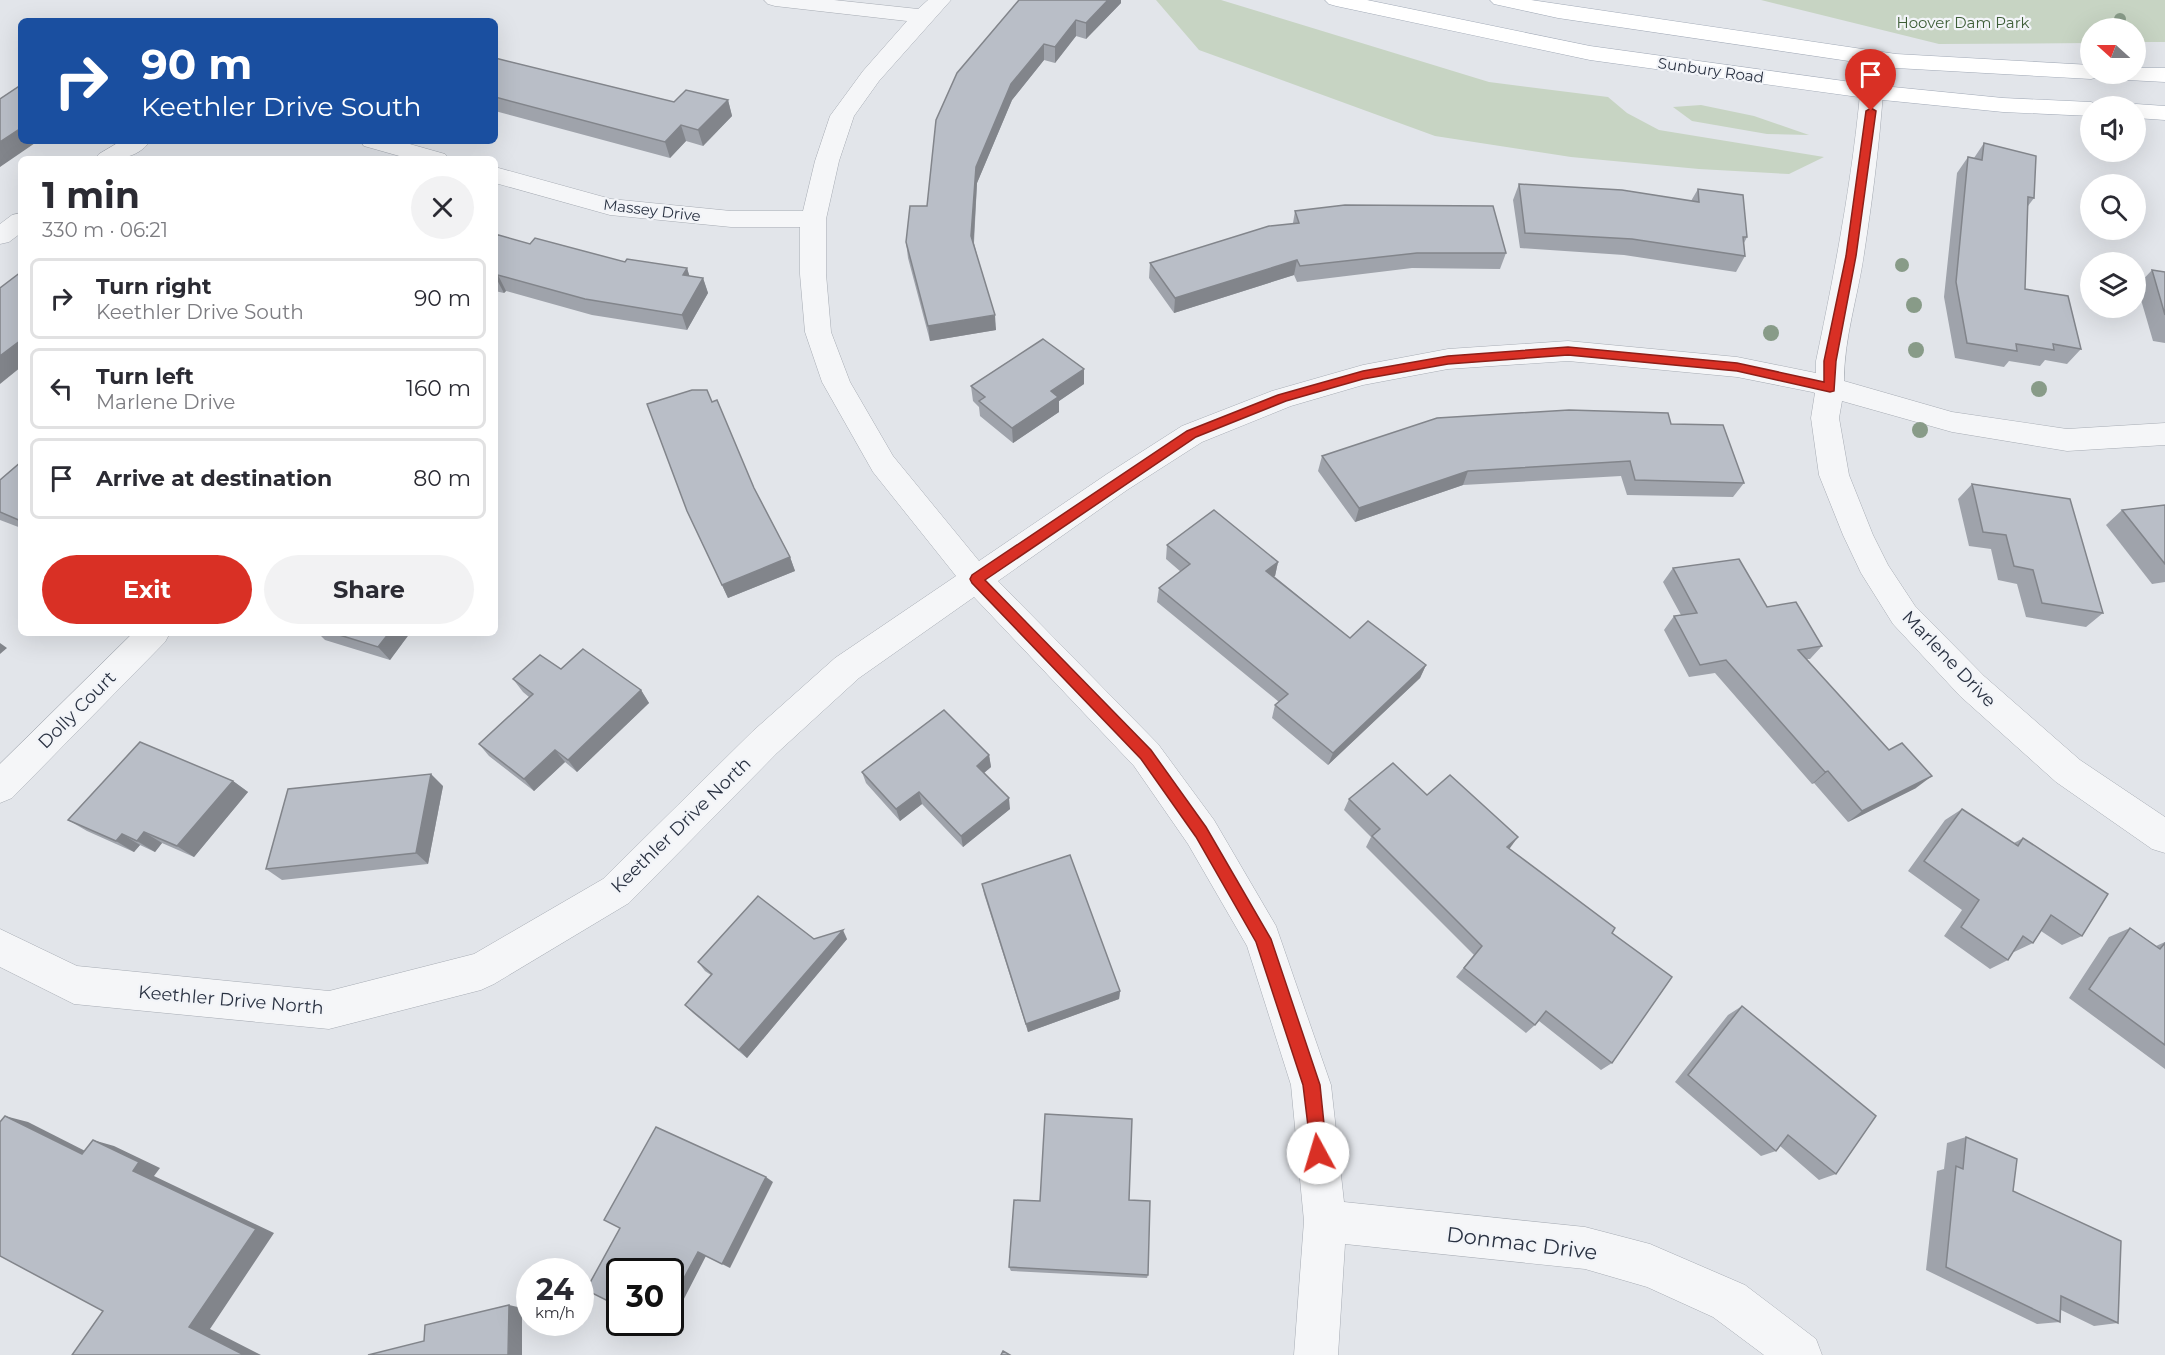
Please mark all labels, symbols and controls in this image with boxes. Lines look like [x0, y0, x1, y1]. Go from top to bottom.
park label: Hoover Dam Park [1896, 13, 2030, 32]
north arrow [2080, 18, 2146, 84]
map controls [2080, 18, 2146, 318]
text: 90 m [141, 38, 252, 90]
icon: right [42, 42, 120, 120]
pin [1845, 49, 1896, 111]
street label: Sunbury Road [1657, 53, 1765, 87]
icon: arrive [1854, 58, 1887, 91]
text: Keethler Drive South [141, 90, 422, 123]
button: sound [2080, 96, 2146, 162]
text: 1 min [42, 173, 140, 217]
button: search [2080, 174, 2146, 240]
button: close [411, 176, 474, 239]
street label: Massey Drive [602, 195, 702, 225]
text: 330 m · 06:21 [42, 218, 168, 242]
button: layers [2080, 252, 2146, 318]
text: Turn right [96, 273, 211, 300]
icon: right [45, 282, 78, 315]
text: 90 m [414, 285, 471, 312]
text: Keethler Drive South [96, 300, 304, 324]
text: Turn left [96, 363, 194, 390]
icon: left [45, 372, 78, 405]
text: 160 m [406, 375, 471, 402]
text: Marlene Drive [96, 390, 235, 414]
icon: arrive [45, 462, 78, 495]
text: Arrive at destination [96, 465, 332, 492]
text: 80 m [413, 465, 471, 492]
button: Exit [42, 555, 252, 624]
button: Share [264, 555, 474, 624]
street label: Marlene Drive [1897, 606, 2001, 712]
street label: Dolly Court [34, 667, 120, 753]
street label: Keethler Drive North [606, 752, 756, 898]
street label: Keethler Drive North [137, 981, 325, 1019]
position arrow [1286, 1121, 1350, 1185]
street label: Donmac Drive [1445, 1221, 1599, 1265]
speed limit sign: 30 [606, 1258, 684, 1336]
text: 24 [536, 1271, 574, 1308]
text: km/h [535, 1303, 575, 1322]

